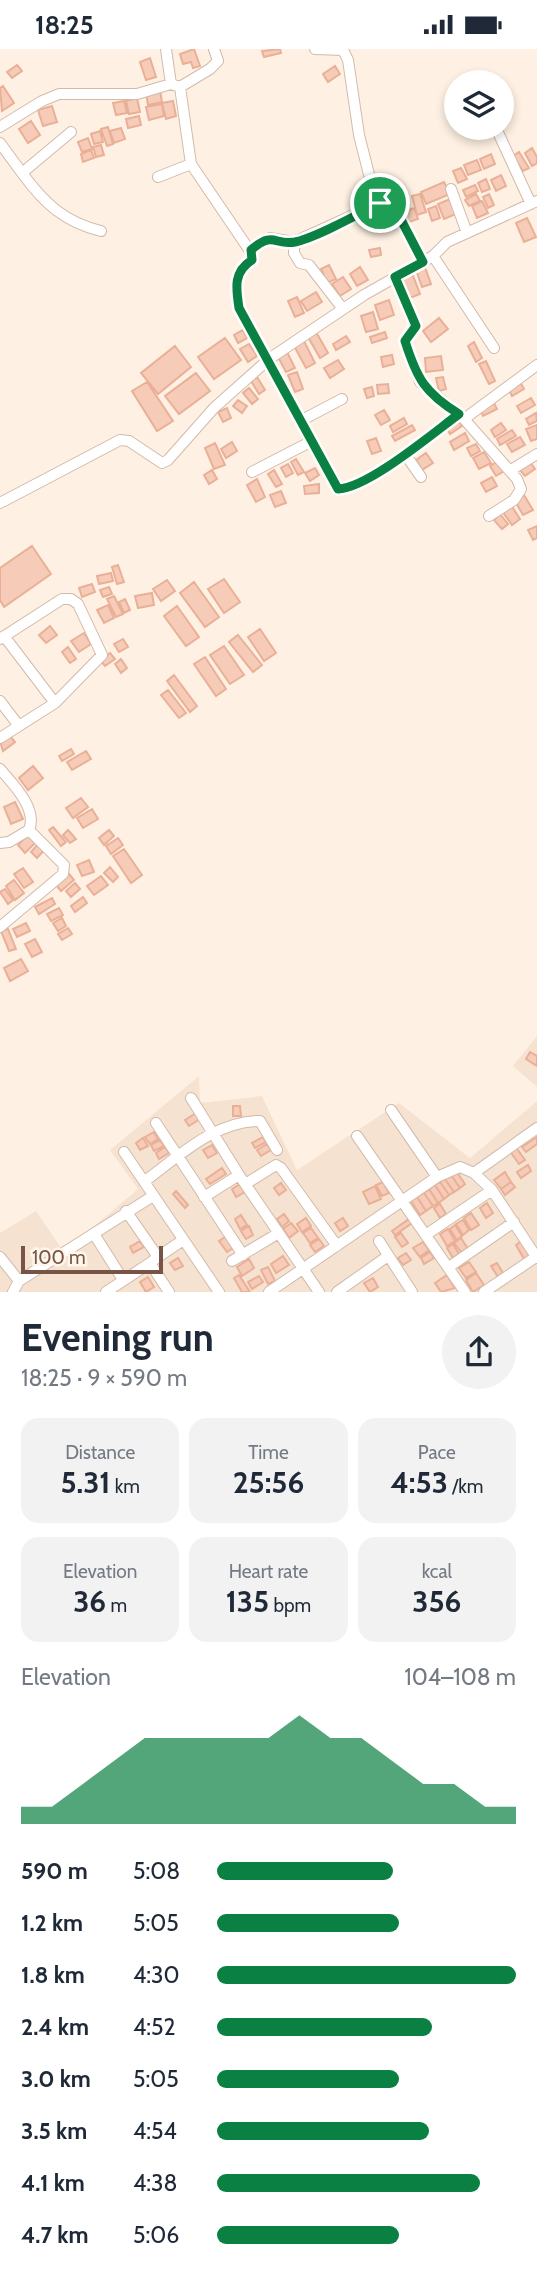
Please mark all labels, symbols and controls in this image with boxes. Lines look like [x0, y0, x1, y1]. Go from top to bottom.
text: 18:25 [35, 9, 94, 41]
map controls [444, 70, 514, 140]
button: layers [444, 70, 514, 140]
pin [350, 173, 410, 233]
icon: arrive [361, 184, 399, 222]
scale bar [21, 1243, 163, 1275]
text: 100 m [32, 1246, 86, 1269]
text: Evening run [21, 1314, 214, 1361]
button: share [442, 1315, 516, 1389]
text: 18:25 · 9 × 590 m [21, 1364, 187, 1392]
text: Distance [65, 1441, 135, 1464]
text: Time [248, 1441, 289, 1464]
text: Pace [418, 1441, 456, 1464]
text: 5.31 [60, 1464, 110, 1501]
text: 25:56 [233, 1464, 304, 1501]
text: 4:53 [390, 1464, 448, 1501]
text: km [110, 1475, 140, 1498]
text: /km [448, 1475, 483, 1498]
text: Elevation [63, 1560, 137, 1583]
text: Heart rate [229, 1560, 308, 1583]
text: kcal [422, 1560, 452, 1583]
text: 36 [73, 1583, 106, 1620]
text: 135 [226, 1583, 269, 1620]
text: 356 [412, 1583, 461, 1620]
text: m [106, 1594, 127, 1617]
text: bpm [269, 1594, 311, 1617]
text: Elevation [21, 1663, 111, 1691]
text: 104–108 m [404, 1663, 516, 1691]
text: 590 m [21, 1857, 88, 1885]
text: 5:08 [133, 1857, 180, 1885]
text: 1.2 km [21, 1909, 83, 1937]
text: 5:05 [133, 1909, 179, 1937]
text: 1.8 km [21, 1961, 85, 1989]
text: 4:30 [133, 1961, 180, 1989]
text: 2.4 km [21, 2013, 89, 2041]
text: 4:52 [133, 2013, 176, 2041]
text: 3.0 km [21, 2065, 91, 2093]
text: 5:05 [133, 2065, 179, 2093]
text: 3.5 km [21, 2117, 87, 2145]
text: 4:54 [133, 2117, 177, 2145]
text: 4.1 km [21, 2169, 85, 2197]
text: 4:38 [133, 2169, 177, 2197]
text: 4.7 km [21, 2221, 88, 2249]
text: 5:06 [133, 2221, 179, 2249]

